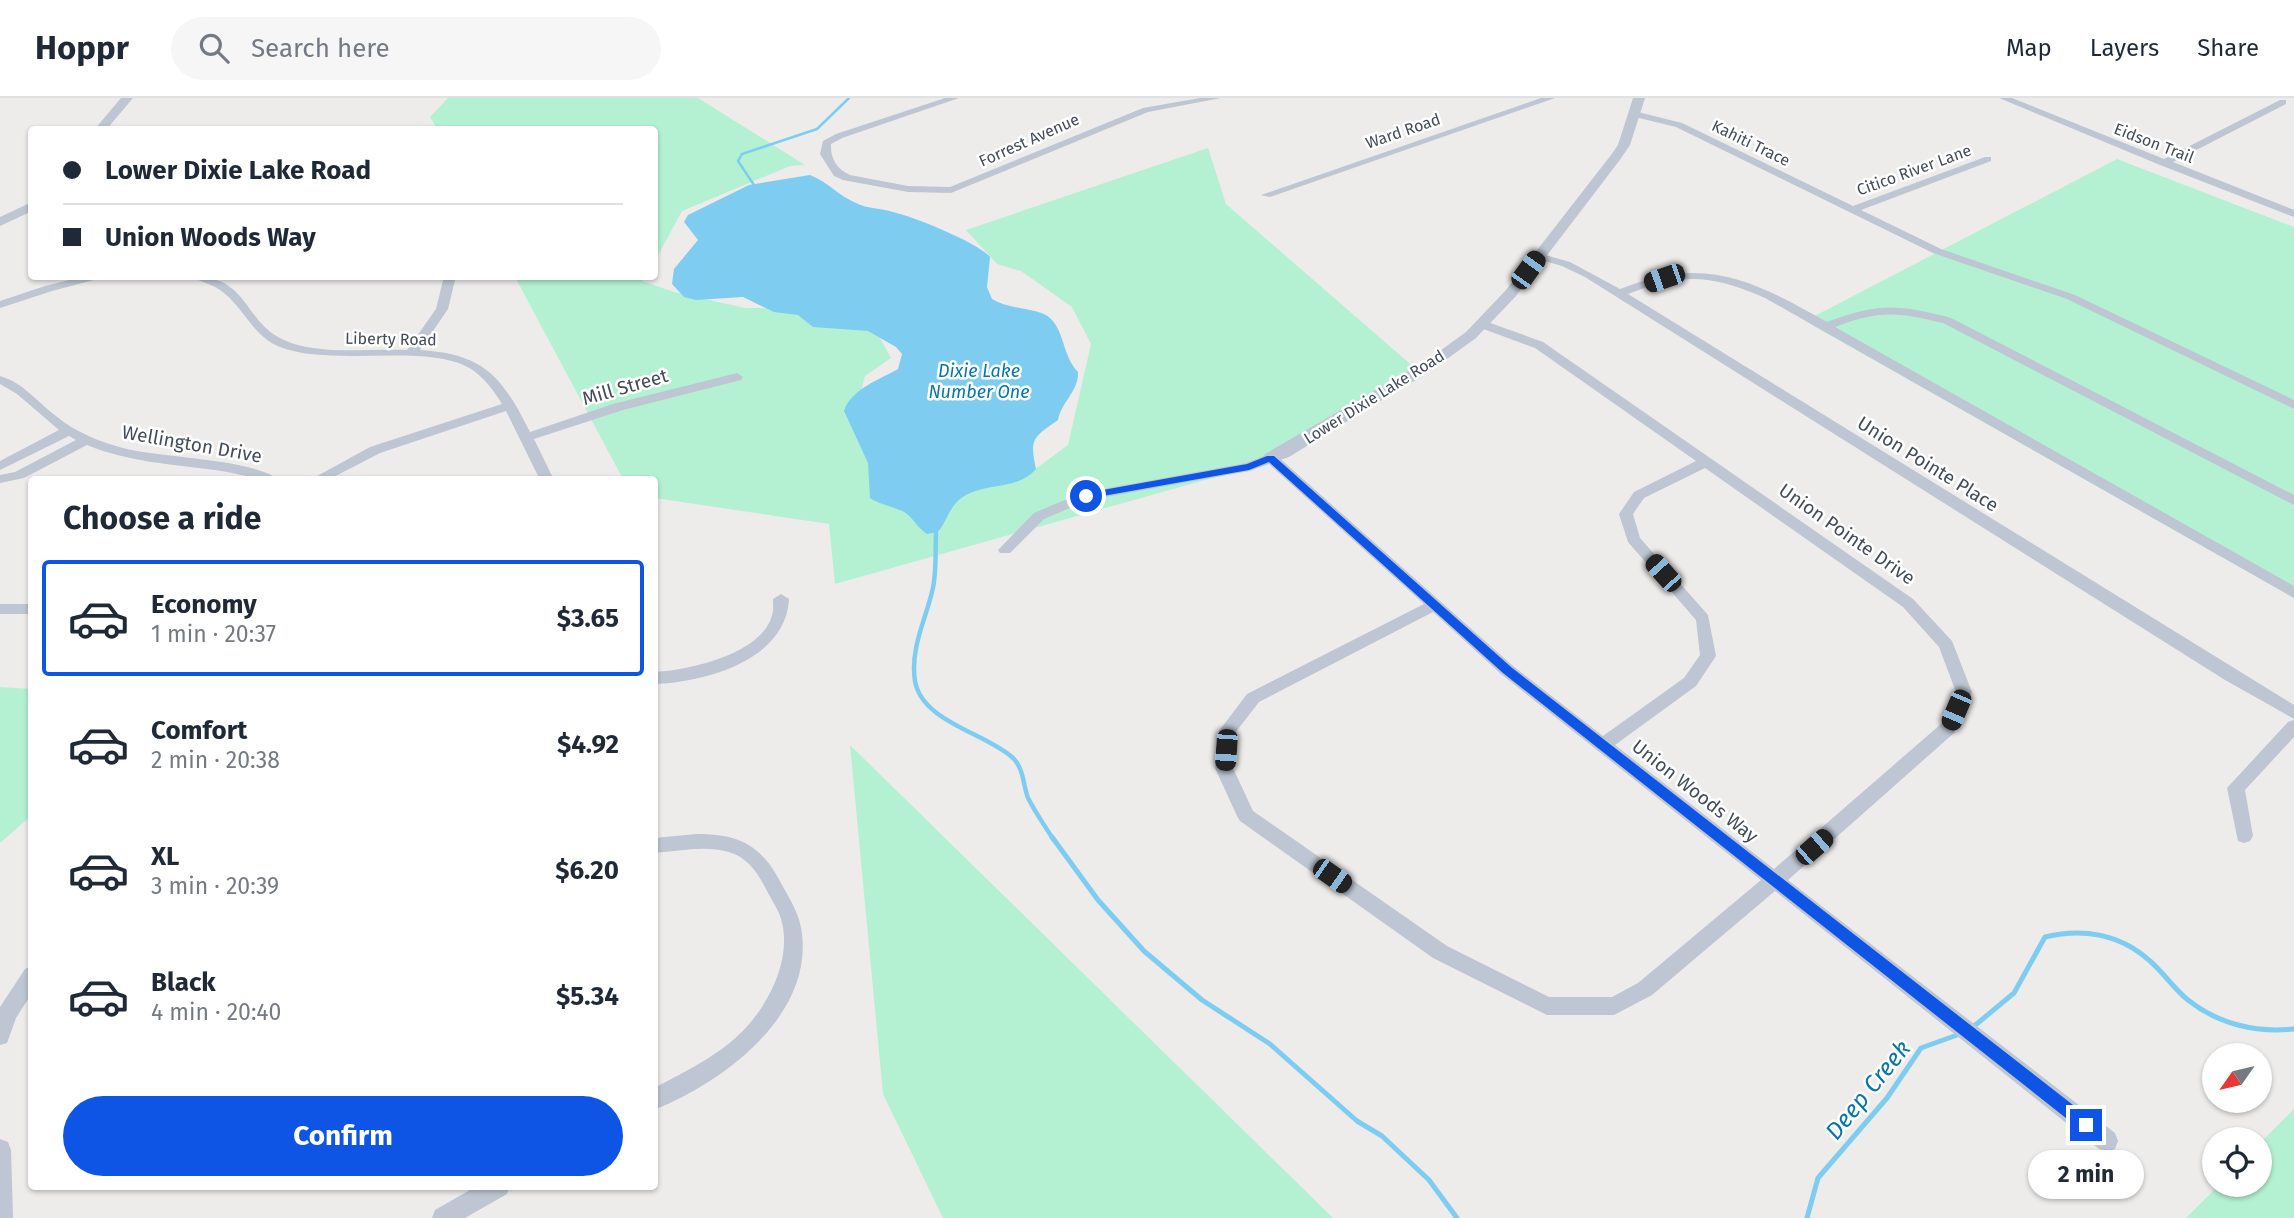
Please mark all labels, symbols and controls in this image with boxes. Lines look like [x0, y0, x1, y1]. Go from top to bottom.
search box [171, 17, 661, 80]
text: Hoppr [35, 28, 129, 68]
icon: search [195, 29, 233, 67]
text: Search here [251, 33, 390, 64]
text: Map [2006, 34, 2052, 62]
text: Layers [2090, 34, 2159, 62]
text: Share [2197, 34, 2259, 62]
street label: Forrest Avenue [976, 109, 1082, 171]
street label: Ward Road [1363, 109, 1443, 153]
street label: Kahiti Trace [1709, 116, 1793, 170]
street label: Eidson Trail [2111, 119, 2197, 167]
street label: Citico River Lane [1854, 140, 1974, 200]
text: Lower Dixie Lake Road [105, 155, 371, 186]
text: Union Woods Way [105, 222, 316, 253]
car [1508, 247, 1549, 293]
car [1641, 261, 1688, 295]
street label: Liberty Road [345, 329, 437, 349]
street label: Lower Dixie Lake Road [1300, 346, 1448, 448]
water label: Dixie Lake Number One [928, 360, 1030, 403]
street label: Mill Street [580, 364, 671, 410]
street label: Union Pointe Place [1853, 411, 2003, 517]
street label: Wellington Drive [120, 420, 264, 468]
street label: Union Pointe Drive [1774, 478, 1920, 590]
route start [1070, 480, 1102, 512]
text: Choose a ride [63, 499, 261, 537]
car [1642, 550, 1685, 596]
icon: car [67, 587, 130, 650]
text: Economy [151, 589, 257, 620]
text: $3.65 [557, 603, 619, 634]
text: 1 min · 20:37 [151, 620, 276, 648]
car [1939, 687, 1974, 733]
icon: car [67, 713, 130, 776]
text: Comfort [151, 715, 247, 746]
car [1215, 728, 1238, 772]
text: $4.92 [557, 729, 619, 760]
street label: Union Woods Way [1627, 735, 1763, 848]
text: 2 min · 20:38 [151, 746, 280, 774]
car [1792, 825, 1837, 869]
icon: car [67, 839, 130, 902]
text: XL [151, 841, 179, 872]
text: $6.20 [555, 855, 619, 886]
car [1309, 855, 1356, 897]
text: 3 min · 20:39 [151, 872, 279, 900]
icon: car [67, 965, 130, 1028]
text: Black [151, 967, 216, 998]
text: $5.34 [556, 981, 619, 1012]
text: 4 min · 20:40 [151, 998, 281, 1026]
water label: Deep Creek [1820, 1035, 1916, 1145]
north arrow [2202, 1043, 2272, 1113]
map controls [2202, 1043, 2272, 1197]
button: Confirm [63, 1096, 623, 1176]
route end [2070, 1109, 2102, 1141]
button: locate [2202, 1127, 2272, 1197]
callout: 2 min [2028, 1150, 2144, 1198]
text: 2 min [2058, 1160, 2114, 1188]

